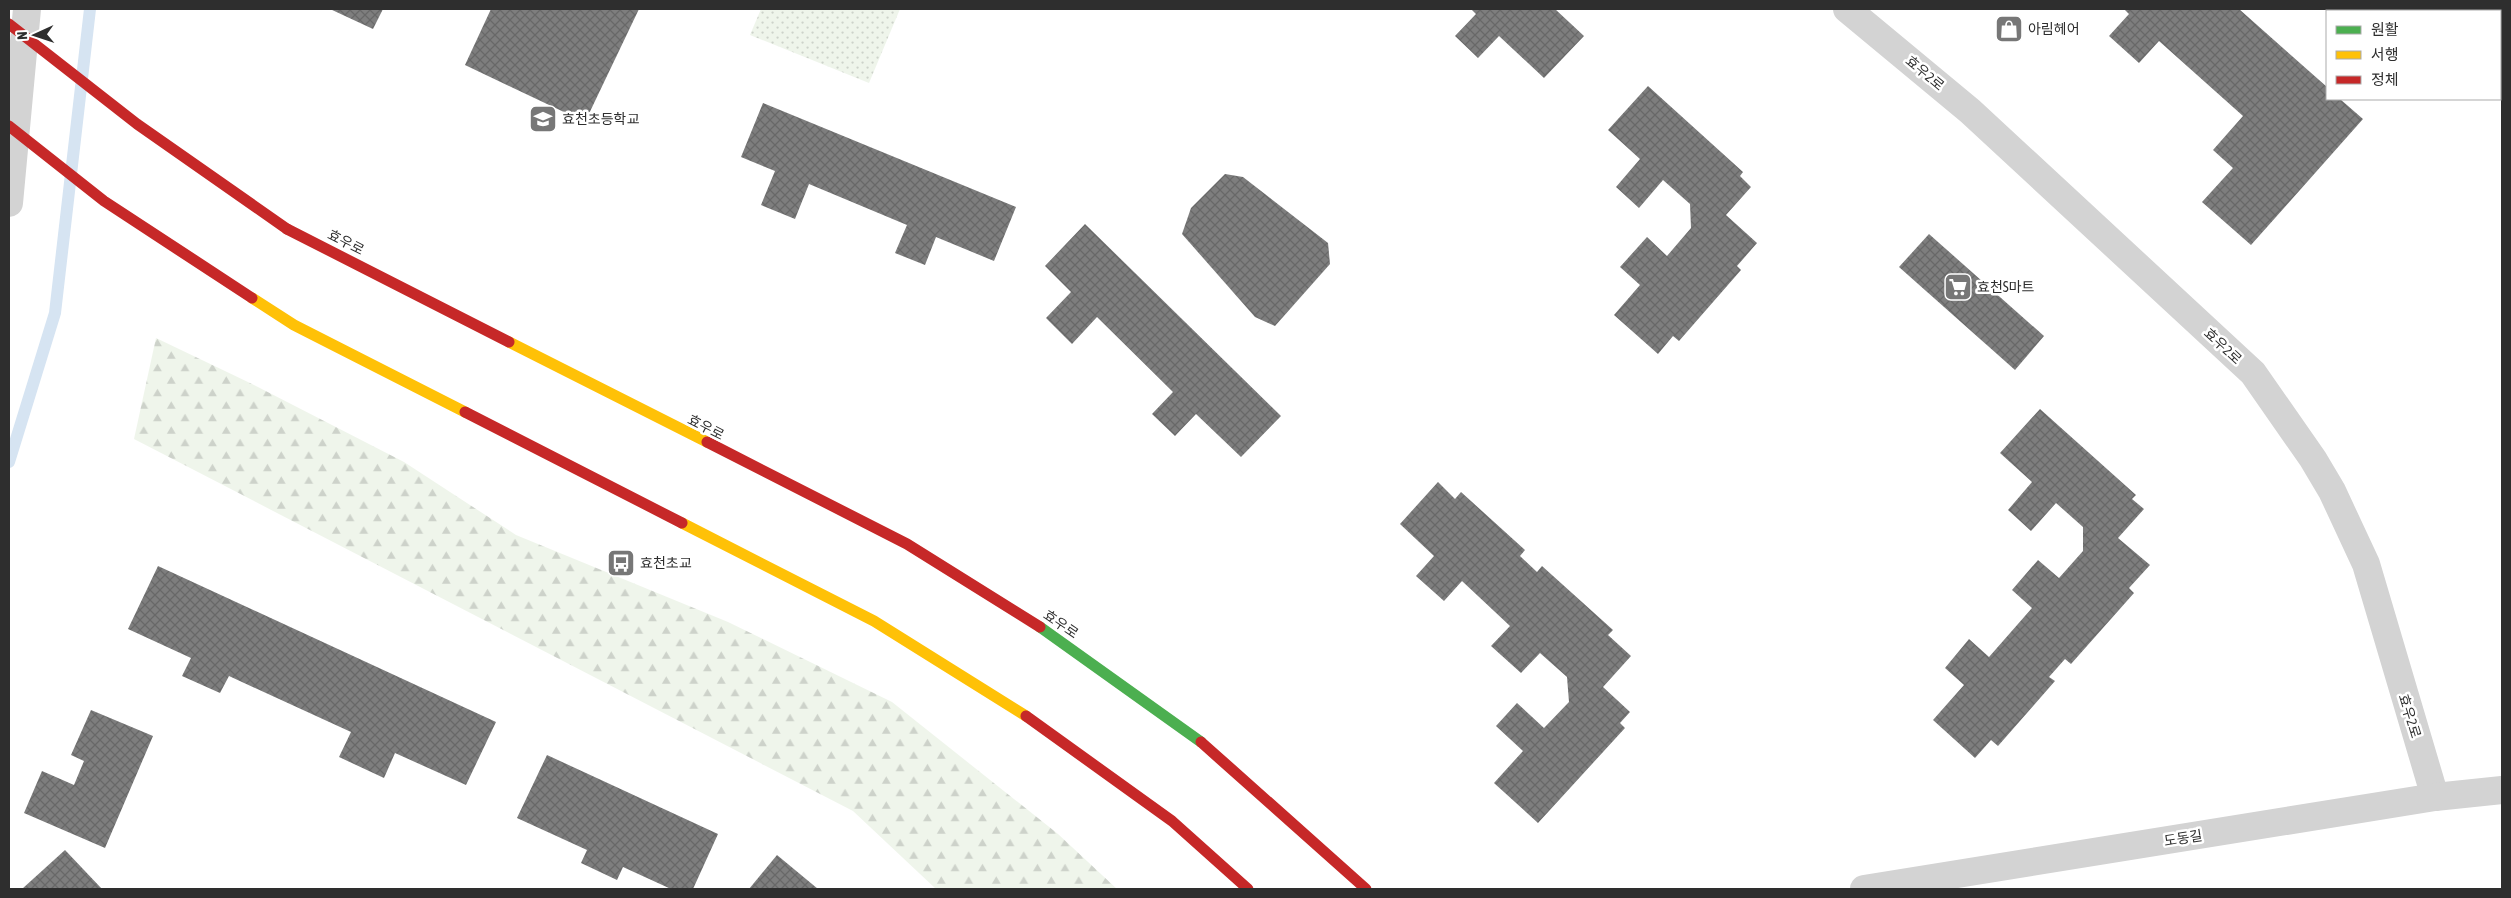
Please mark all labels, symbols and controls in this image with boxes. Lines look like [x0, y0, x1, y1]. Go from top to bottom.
north arrow [10, 10, 60, 60]
legend [2326, 10, 2501, 100]
shop icon: 아림헤어 [1994, 14, 2024, 44]
place label: 아림헤어 [2028, 21, 2080, 37]
text: 원활 [2371, 21, 2399, 38]
text: N [14, 31, 30, 40]
text: 서행 [2371, 46, 2399, 63]
street label: 효우2로 [1903, 52, 1948, 94]
text: 정체 [2371, 71, 2399, 88]
school or university icon: 효천초등학교 [528, 104, 558, 134]
place label: 효천초등학교 [562, 111, 639, 127]
street label: 효우로 [325, 226, 367, 258]
supermarket icon: 효천S마트 [1943, 272, 1973, 302]
place label: 효천S마트 [1977, 279, 2035, 295]
street label: 효우2로 [2201, 325, 2245, 367]
street label: 효우로 [685, 411, 727, 443]
bus stop icon: 효천초교 [606, 548, 636, 578]
place label: 효천초교 [640, 555, 692, 571]
street label: 효우로 [1041, 607, 1082, 642]
street label: 효우2로 [2396, 692, 2424, 740]
street label: 도동길 [2163, 827, 2203, 849]

